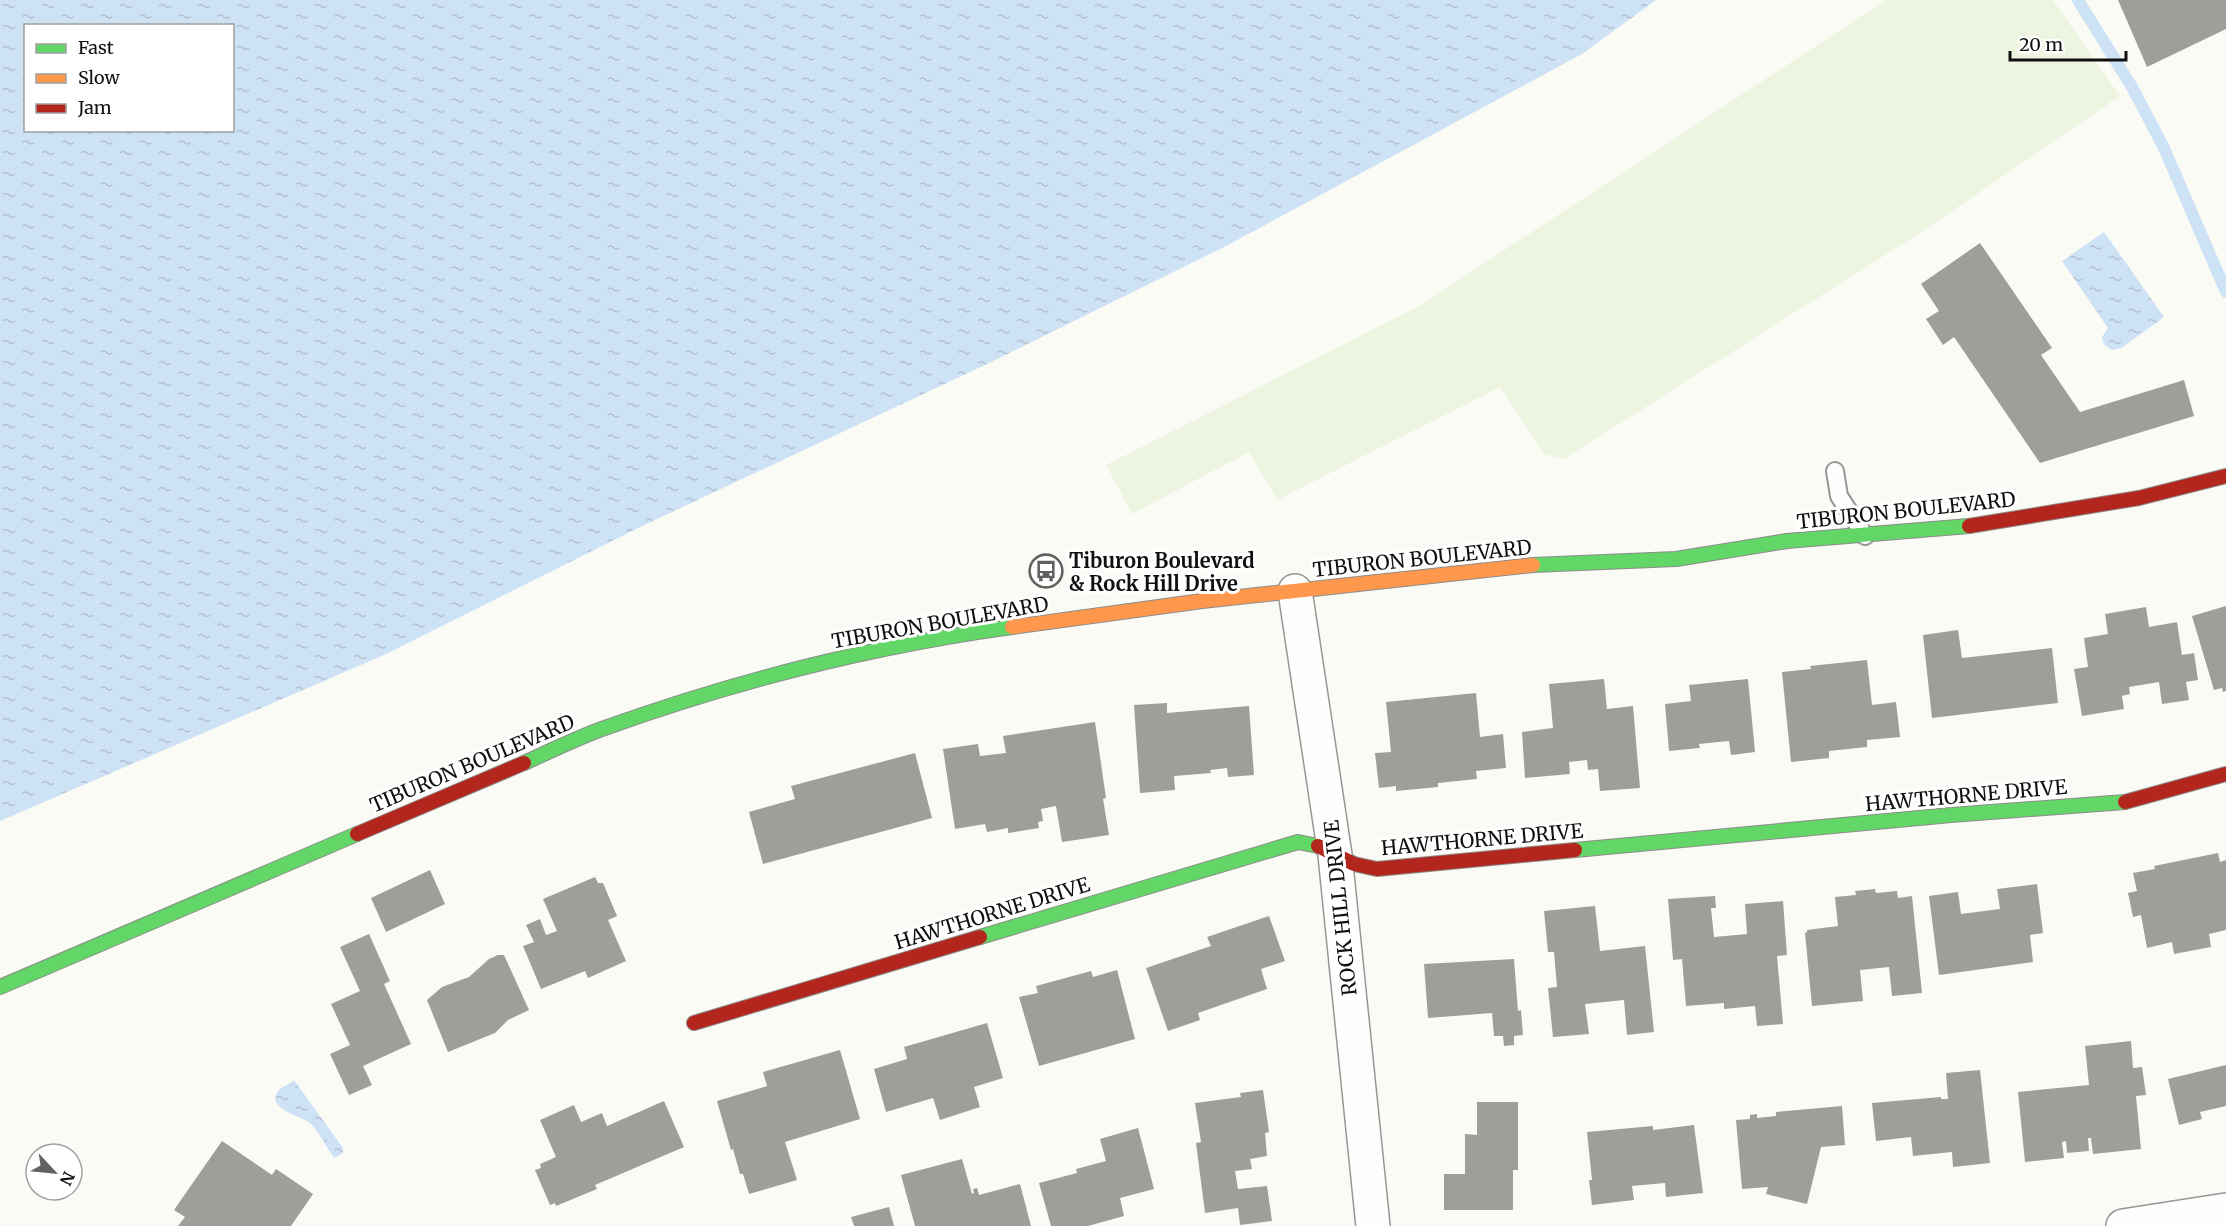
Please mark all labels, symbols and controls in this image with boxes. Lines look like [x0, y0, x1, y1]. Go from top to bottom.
legend [24, 24, 234, 132]
scale bar [2010, 24, 2126, 62]
text: 20 m [2019, 33, 2063, 56]
text: Fast [78, 36, 114, 59]
text: Slow [78, 66, 121, 89]
text: Jam [77, 96, 112, 119]
street label: TIBURON BOULEVARD [1795, 486, 2017, 534]
street label: TIBURON BOULEVARD [1311, 534, 1533, 582]
place label: Tiburon Boulevard & Rock Hill Drive [1069, 548, 1255, 596]
bus stop icon: Tiburon Boulevard & Rock Hill Drive [1028, 553, 1064, 589]
street label: TIBURON BOULEVARD [830, 591, 1050, 653]
street label: TIBURON BOULEVARD [366, 709, 578, 817]
street label: HAWTHORNE DRIVE [1864, 774, 2068, 816]
street label: HAWTHORNE DRIVE [1380, 818, 1584, 860]
street label: ROCK HILL DRIVE [1318, 819, 1362, 997]
street label: HAWTHORNE DRIVE [892, 871, 1093, 955]
north arrow [24, 1142, 84, 1202]
text: N [56, 1169, 79, 1189]

